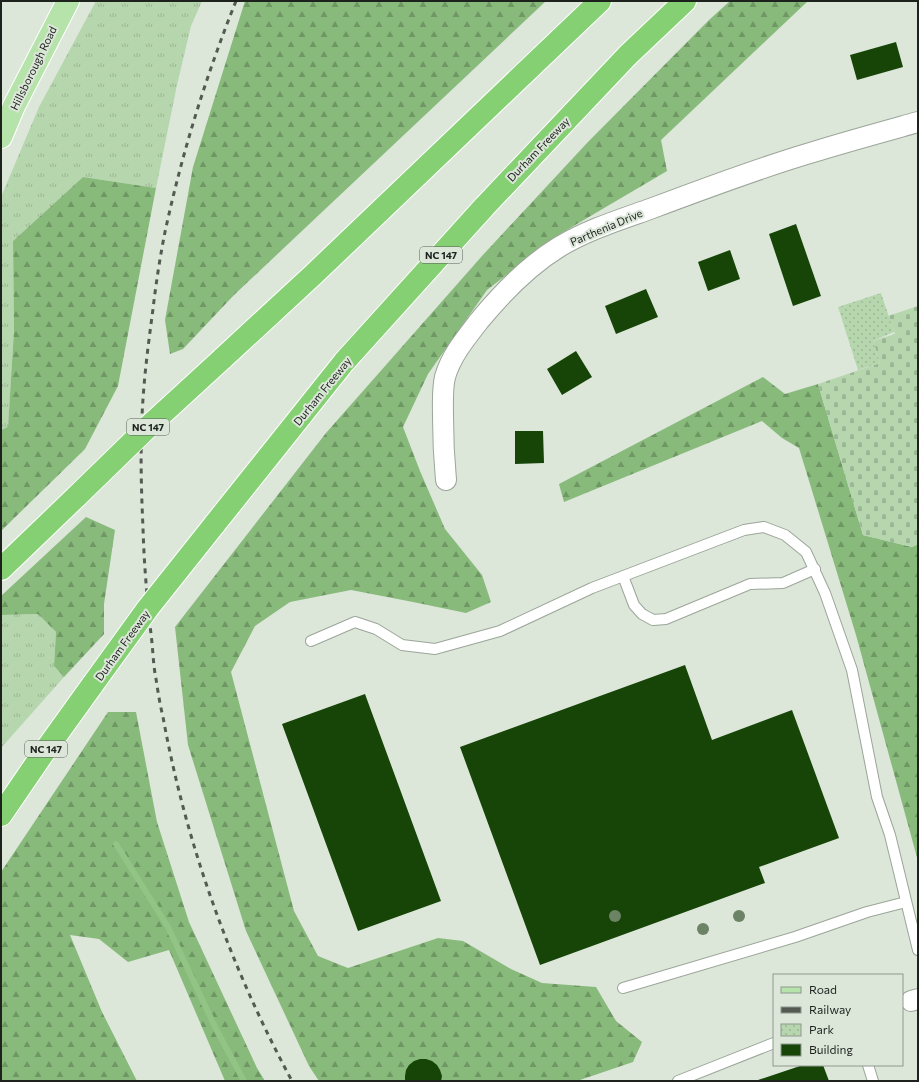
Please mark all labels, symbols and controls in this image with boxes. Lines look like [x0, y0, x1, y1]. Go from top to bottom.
street label: Hillsborough Road [7, 24, 59, 112]
street label: Durham Freeway [504, 114, 572, 184]
street label: Parthenia Drive [568, 206, 644, 248]
road number: NC 147 [420, 247, 462, 263]
street label: Durham Freeway [290, 354, 354, 428]
road number: NC 147 [127, 419, 169, 435]
street label: Durham Freeway [92, 607, 152, 683]
road number: NC 147 [25, 741, 67, 757]
legend [773, 974, 903, 1066]
text: Road [809, 982, 837, 996]
text: Railway [809, 1002, 851, 1016]
text: Park [809, 1022, 835, 1036]
text: Building [809, 1042, 853, 1056]

